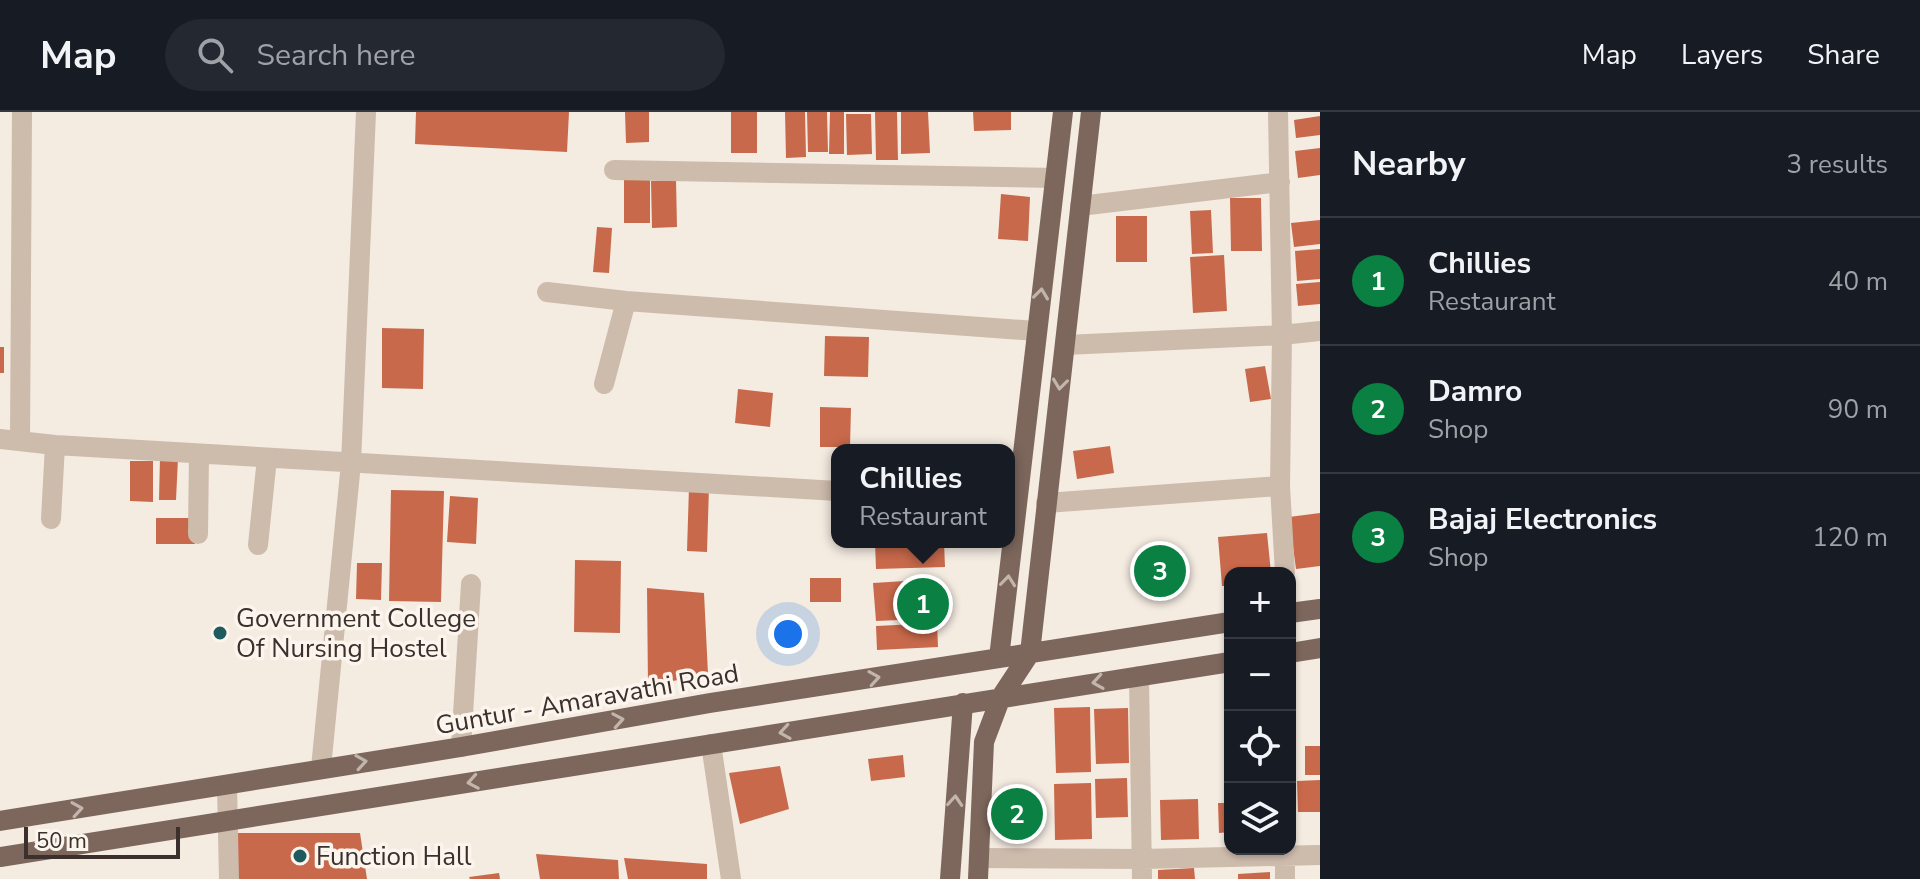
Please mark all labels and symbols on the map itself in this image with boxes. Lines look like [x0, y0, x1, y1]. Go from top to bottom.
one-way arrow [1032, 288, 1049, 301]
one-way arrow [1052, 377, 1069, 391]
pin: 3 [1134, 541, 1186, 601]
pin: 1 [897, 574, 949, 634]
one-way arrow [999, 574, 1016, 587]
place label: Government College Of Nursing Hostel [236, 601, 476, 666]
your location [768, 614, 808, 654]
marker: Government College Of Nursing Hostel [211, 624, 229, 642]
street label: Guntur - Amaravathi Road [433, 656, 742, 743]
one-way arrow [867, 670, 881, 687]
one-way arrow [1091, 673, 1104, 690]
one-way arrow [611, 712, 625, 729]
one-way arrow [779, 723, 792, 740]
one-way arrow [354, 754, 368, 771]
one-way arrow [467, 772, 480, 789]
pin: 2 [991, 784, 1043, 844]
one-way arrow [946, 794, 963, 807]
one-way arrow [70, 801, 84, 818]
scale bar [24, 823, 180, 859]
place label: Function Hall [316, 839, 472, 874]
marker: Function Hall [291, 847, 309, 865]

